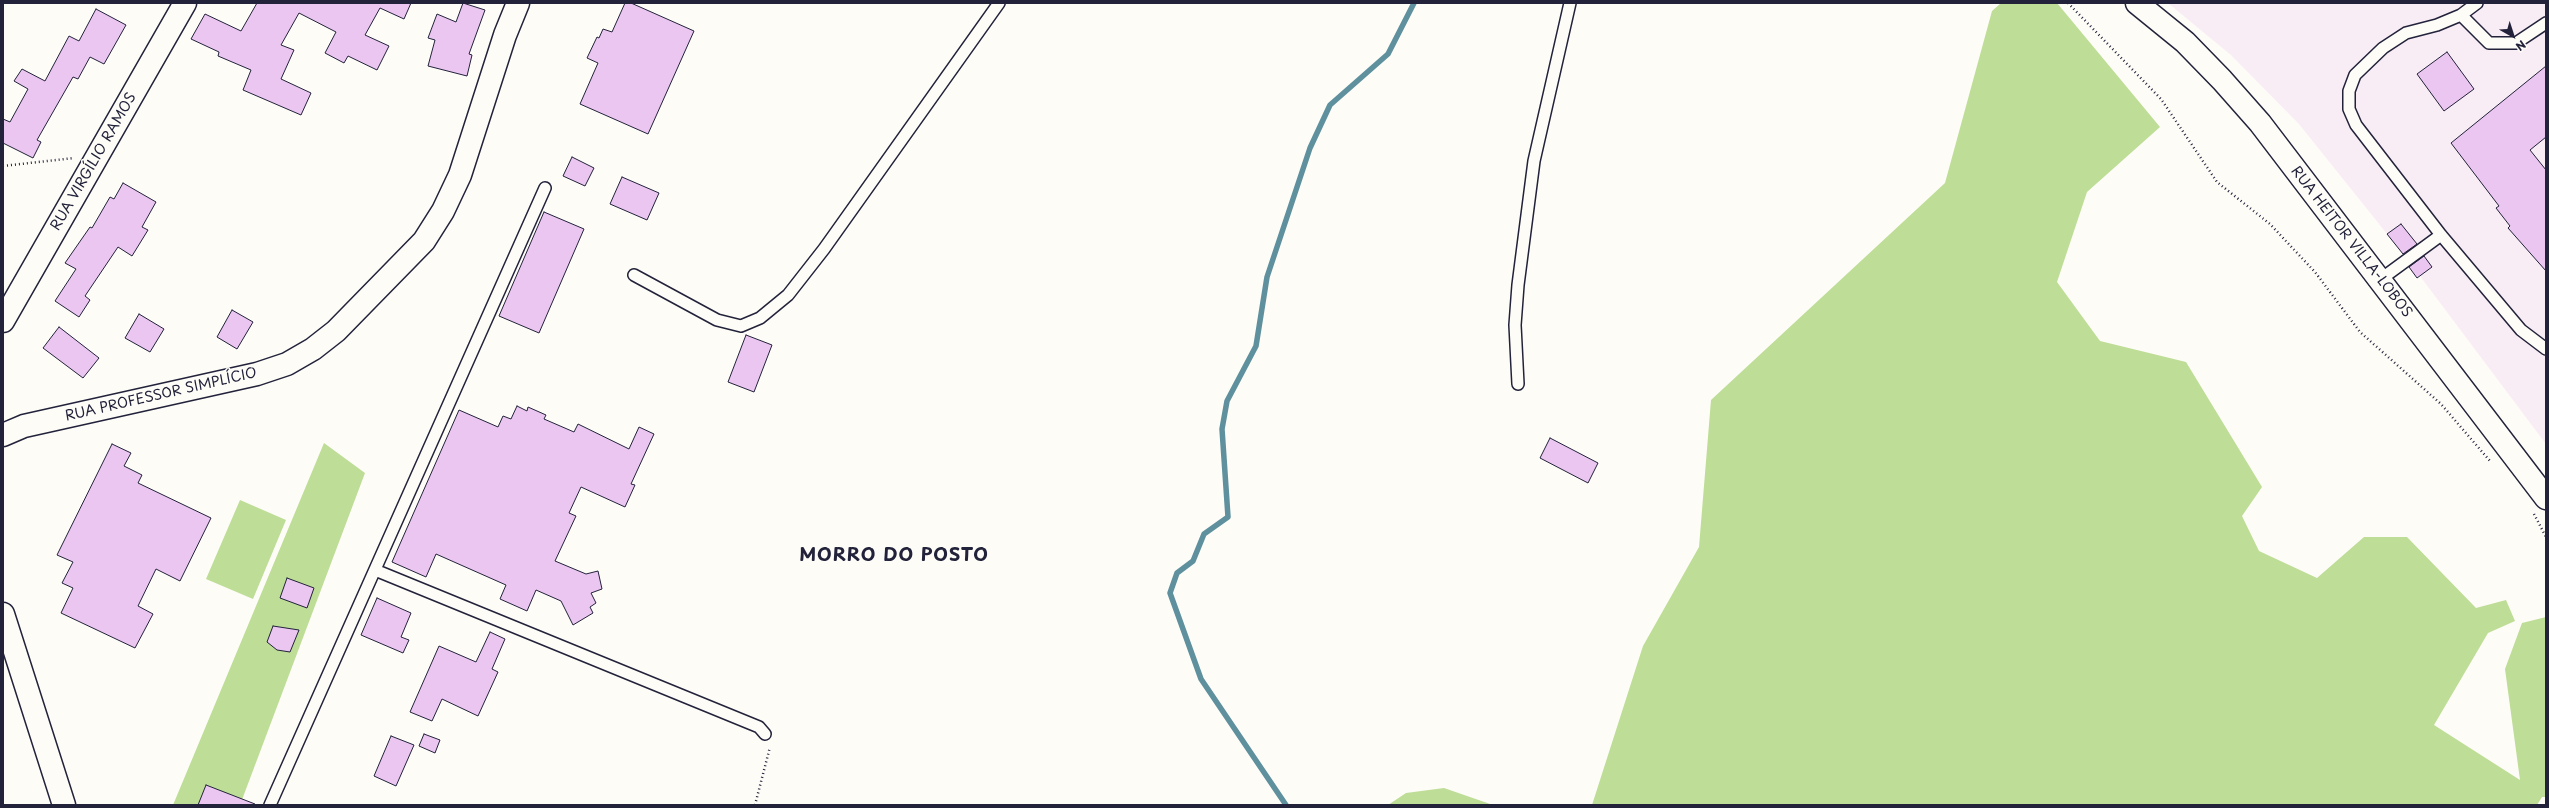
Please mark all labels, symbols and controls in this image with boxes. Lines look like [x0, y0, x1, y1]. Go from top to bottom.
north arrow [2493, 16, 2533, 56]
text: N [2512, 36, 2530, 55]
street label: RUA VIRGÍLIO RAMOS [48, 90, 140, 234]
street label: RUA HEITOR VILLA-LOBOS [2287, 163, 2415, 321]
street label: RUA PROFESSOR SIMPLÍCIO [63, 365, 259, 425]
district label: MORRO DO POSTO [801, 545, 987, 567]

